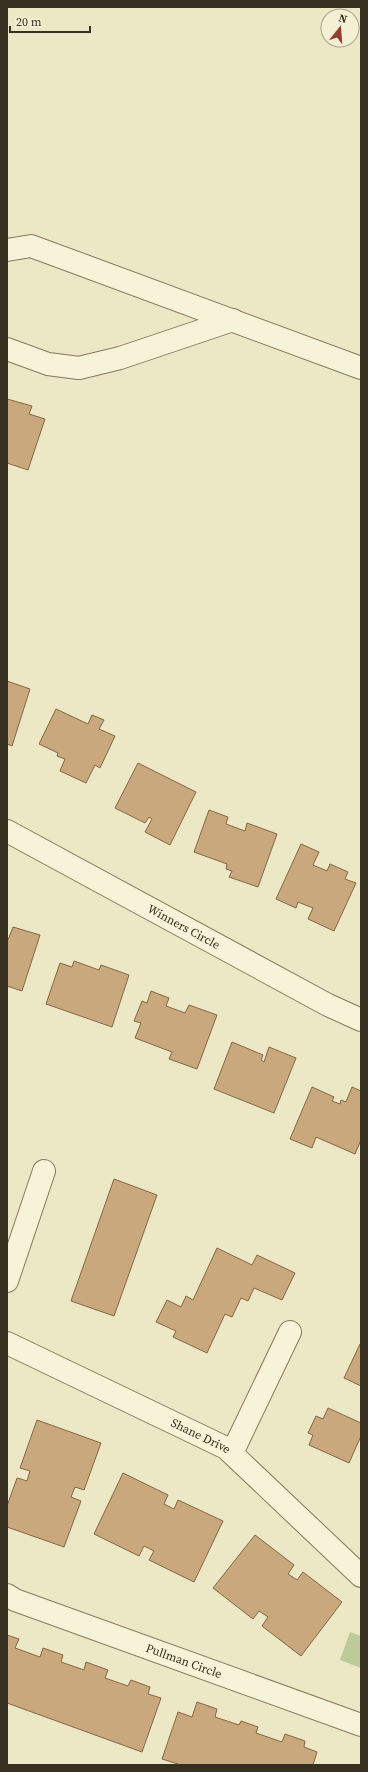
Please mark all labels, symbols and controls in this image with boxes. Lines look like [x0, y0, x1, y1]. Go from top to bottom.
scale bar [10, 8, 90, 34]
north arrow [320, 8, 360, 48]
text: N [337, 11, 349, 27]
text: 20 m [16, 14, 42, 30]
street label: Winners Circle [145, 901, 223, 953]
street label: Shane Drive [168, 1415, 235, 1457]
street label: Pullman Circle [144, 1640, 224, 1682]

